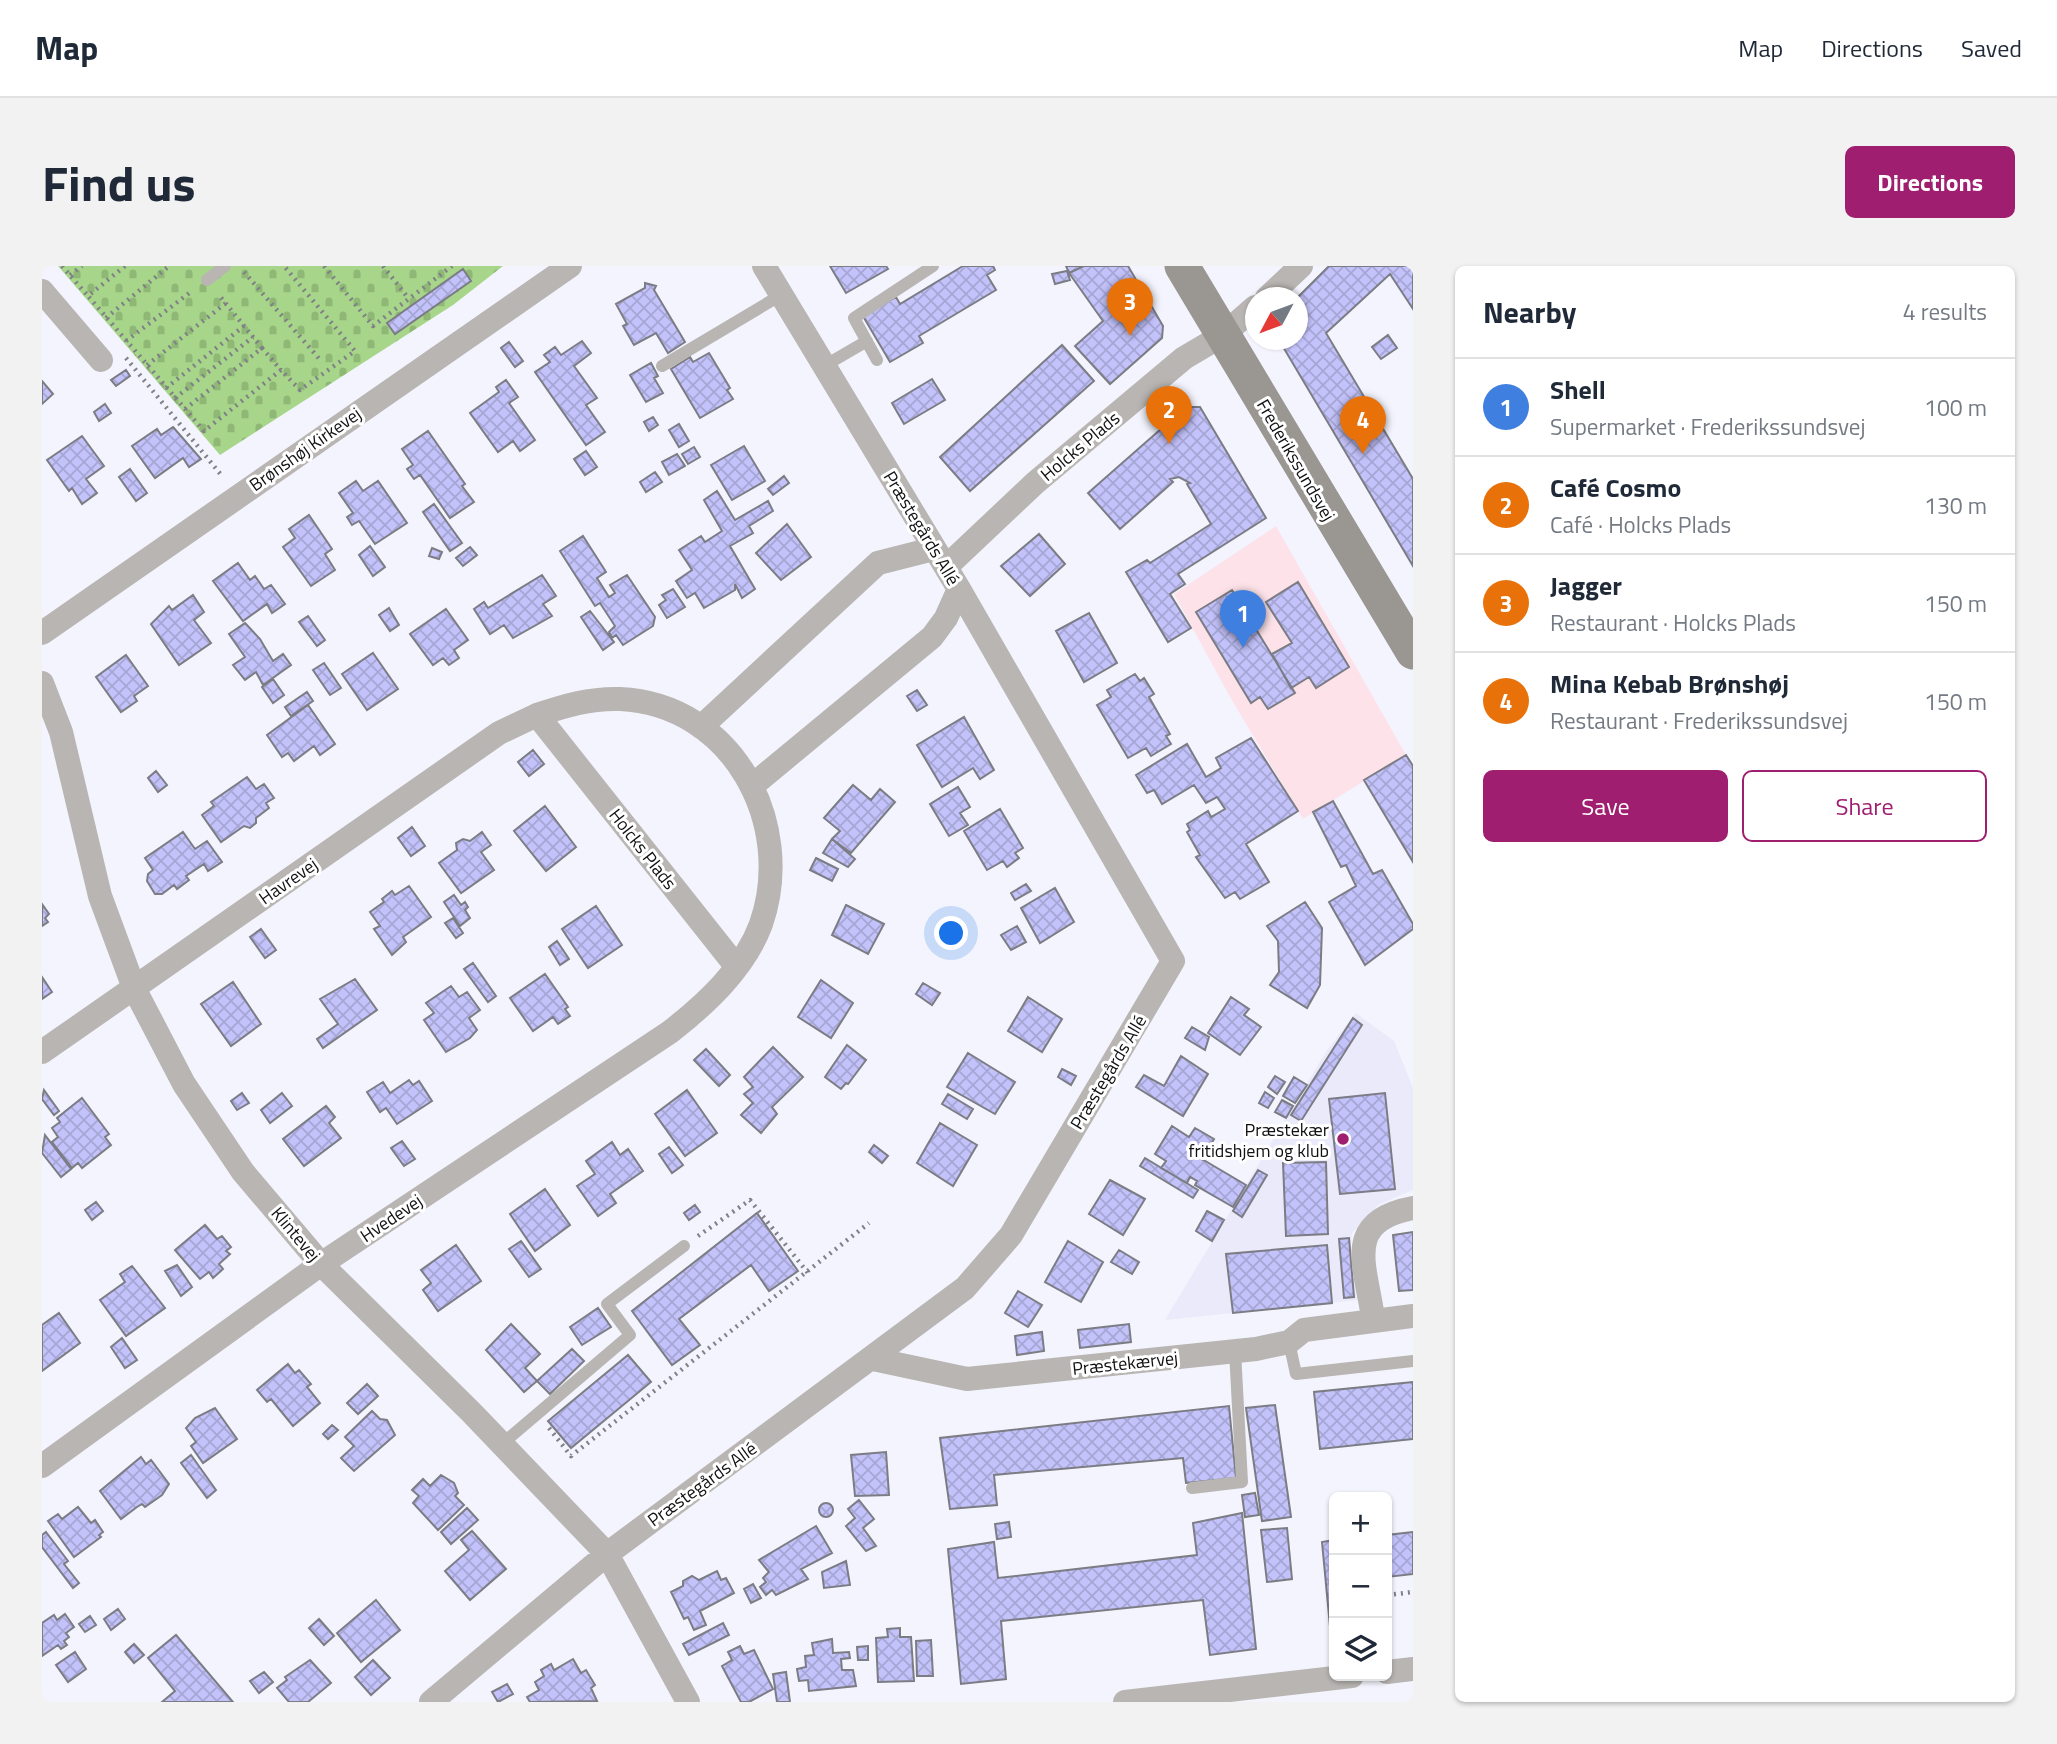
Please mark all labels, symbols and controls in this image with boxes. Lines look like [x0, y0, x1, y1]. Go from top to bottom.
text: Map [35, 23, 98, 73]
text: Map [1738, 30, 1783, 66]
text: Directions [1821, 30, 1923, 66]
text: Saved [1961, 30, 2022, 66]
text: Find us [42, 145, 196, 220]
button: Directions [1845, 146, 2015, 218]
pin: 3 [1107, 278, 1153, 336]
north arrow [1245, 287, 1308, 350]
text: Nearby [1483, 289, 1576, 335]
text: 4 results [1903, 294, 1987, 329]
text: Shell [1550, 370, 1606, 409]
pin: 2 [1146, 386, 1192, 444]
text: 1 [1500, 390, 1512, 425]
text: 100 m [1924, 390, 1987, 425]
street label: Frederikssundsvej [1250, 394, 1342, 526]
pin: 4 [1340, 396, 1386, 454]
street label: Brønshøj Kirkevej [244, 400, 366, 498]
street label: Holcks Plads [1034, 405, 1126, 487]
text: Supermarket · Frederikssundsvej [1550, 409, 1865, 444]
street label: Præstegårds Allé [877, 466, 967, 590]
text: Café Cosmo [1550, 468, 1681, 507]
text: 2 [1500, 488, 1512, 523]
text: 130 m [1924, 488, 1987, 523]
text: Café · Holcks Plads [1550, 507, 1731, 542]
text: Jagger [1550, 566, 1622, 605]
text: 3 [1500, 586, 1512, 621]
text: 150 m [1924, 586, 1987, 621]
pin: 1 [1220, 590, 1266, 648]
text: Restaurant · Holcks Plads [1550, 605, 1796, 640]
text: Mina Kebab Brønshøj [1550, 664, 1789, 703]
text: 4 [1500, 684, 1512, 719]
text: 150 m [1924, 684, 1987, 719]
text: Restaurant · Frederikssundsvej [1550, 703, 1848, 738]
button: Save [1483, 770, 1728, 842]
button: Share [1742, 770, 1987, 842]
street label: Holcks Plads [603, 803, 683, 895]
street label: Havrevej [253, 851, 323, 911]
your location [934, 916, 968, 950]
street label: Præstegårds Allé [1063, 1010, 1153, 1134]
place label: Præstekær fritidshjem og klub [1188, 1116, 1329, 1164]
marker: Præstekær fritidshjem og klub [1335, 1131, 1351, 1147]
street label: Hvedevej [355, 1187, 427, 1249]
street label: Klintevej [265, 1201, 327, 1267]
street label: Præstekærvej [1071, 1344, 1179, 1382]
street label: Præstegårds Allé [642, 1435, 762, 1533]
map controls [1329, 1492, 1392, 1681]
button: + [1329, 1492, 1392, 1555]
button: − [1329, 1555, 1392, 1618]
button: layers [1329, 1618, 1392, 1681]

